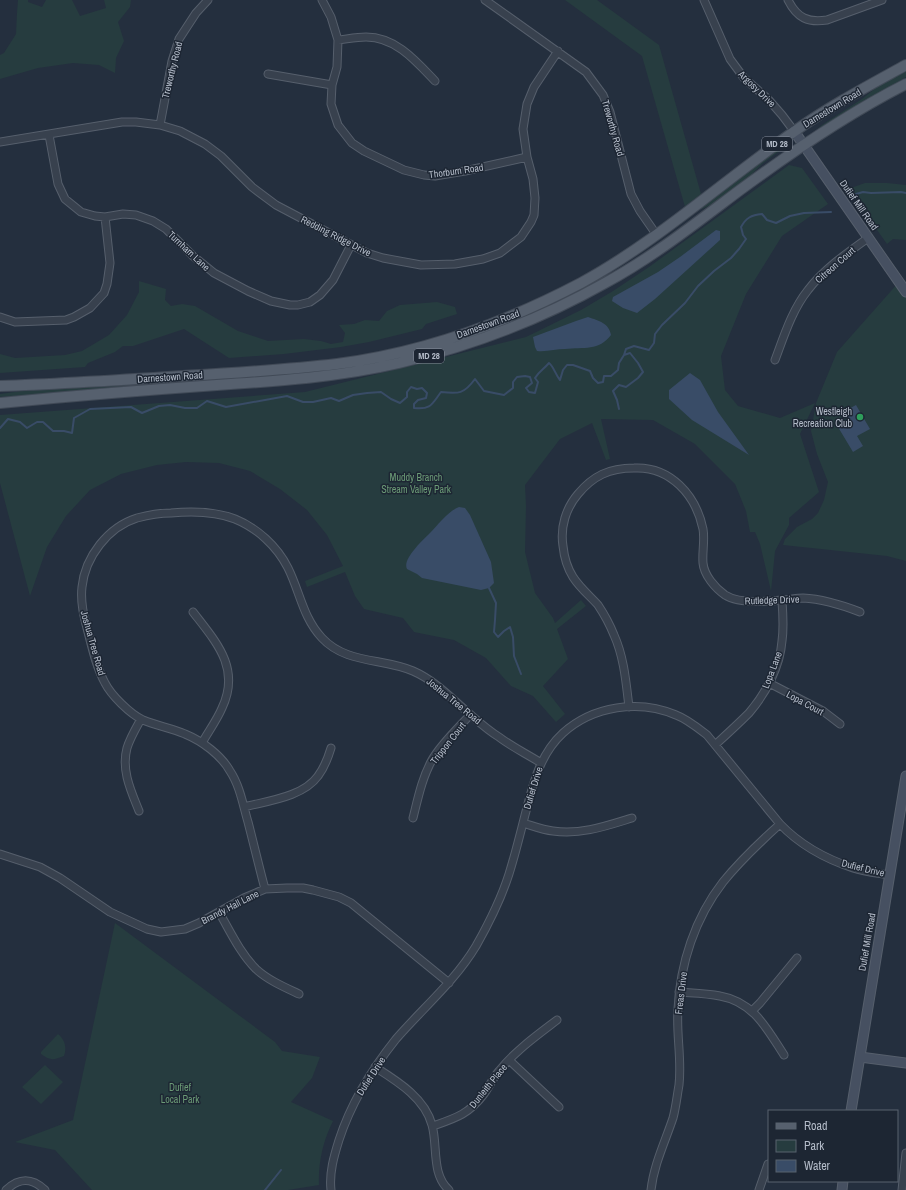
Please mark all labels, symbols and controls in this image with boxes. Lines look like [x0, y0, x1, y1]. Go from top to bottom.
street label: Treworthy Road [159, 40, 185, 100]
street label: Argosy Drive [735, 67, 779, 110]
street label: Darnestown Road [801, 86, 863, 130]
street label: Treworthy Road [599, 98, 627, 158]
road number: MD 28 [762, 137, 792, 151]
street label: Thorburn Road [428, 161, 484, 181]
street label: Dufief Mill Road [837, 177, 881, 233]
street label: Redding Ridge Drive [299, 213, 374, 259]
street label: Turnham Lane [165, 228, 213, 274]
street label: Citreon Court [812, 243, 858, 286]
street label: Darnestown Road [455, 307, 521, 341]
road number: MD 28 [414, 349, 444, 363]
street label: Darnestown Road [137, 368, 203, 386]
place label: Westleigh Recreation Club [793, 405, 852, 430]
marker: Westleigh Recreation Club [855, 412, 865, 422]
park label: Muddy Branch Stream Valley Park [381, 471, 452, 496]
street label: Rutledge Drive [744, 593, 800, 607]
street label: Joshua Tree Road [78, 609, 108, 677]
street label: Lopa Lane [759, 649, 785, 690]
street label: Joshua Tree Road [424, 675, 484, 727]
street label: Lopa Court [784, 688, 827, 719]
street label: Trippon Court [427, 719, 469, 767]
street label: Dufief Drive [520, 765, 546, 811]
street label: Dufief Drive [840, 856, 886, 880]
street label: Brandy Hall Lane [199, 887, 261, 927]
street label: Dufief Mill Road [855, 912, 879, 972]
street label: Freas Drive [672, 971, 690, 1015]
street label: Dufief Drive [354, 1054, 389, 1098]
street label: Dunleith Place [466, 1061, 510, 1111]
park label: Dufief Local Park [161, 1081, 200, 1106]
legend [768, 1110, 898, 1182]
text: Road [804, 1118, 828, 1134]
text: Park [804, 1138, 824, 1154]
text: Water [804, 1158, 831, 1174]

